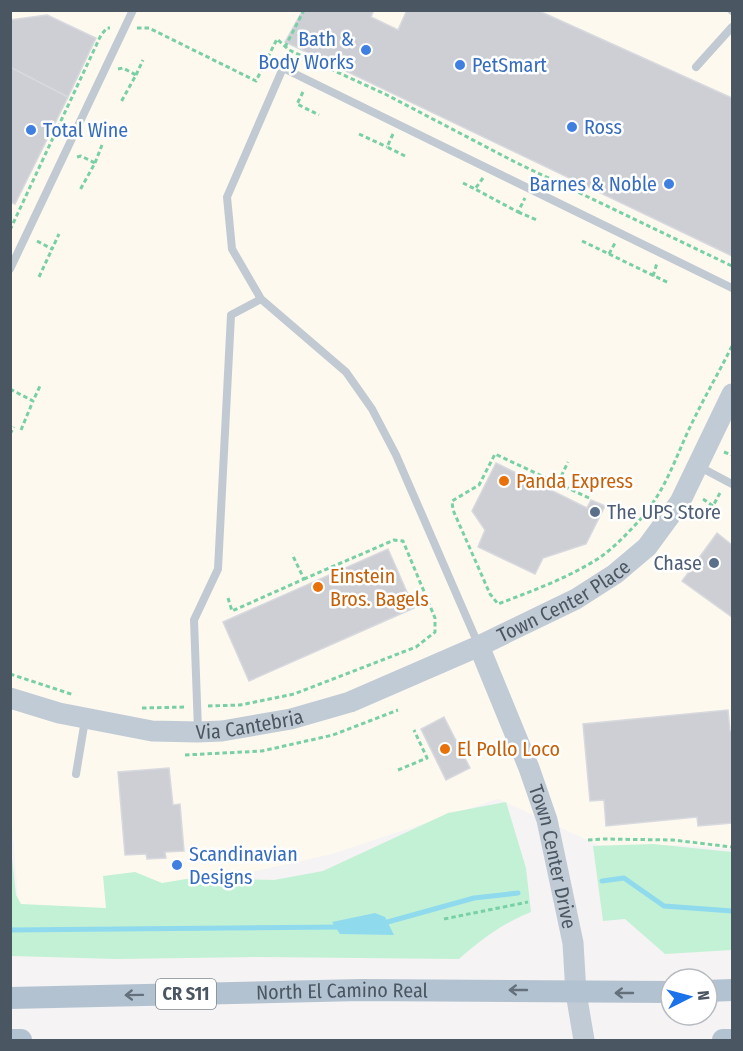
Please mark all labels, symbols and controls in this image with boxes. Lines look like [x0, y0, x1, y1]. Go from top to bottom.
place label: Bath & Body Works [258, 27, 354, 74]
marker: Bath & Body Works [359, 43, 373, 57]
place label: PetSmart [472, 53, 547, 77]
marker: PetSmart [453, 58, 467, 72]
place label: Ross [584, 115, 622, 139]
place label: Total Wine [43, 118, 128, 142]
marker: Ross [565, 120, 579, 134]
marker: Total Wine [24, 123, 38, 137]
place label: Barnes & Noble [529, 172, 657, 196]
marker: Barnes & Noble [662, 177, 676, 191]
place label: Panda Express [516, 469, 633, 493]
marker: Panda Express [497, 474, 511, 488]
place label: The UPS Store [607, 500, 721, 524]
marker: The UPS Store [588, 505, 602, 519]
place label: Chase [653, 551, 702, 575]
street label: Town Center Place [493, 554, 635, 647]
marker: Chase [707, 556, 721, 570]
place label: Einstein Bros. Bagels [330, 564, 429, 611]
marker: Einstein Bros. Bagels [311, 580, 325, 594]
street label: Via Cantebria [195, 704, 306, 744]
place label: El Pollo Loco [457, 737, 560, 761]
marker: El Pollo Loco [438, 742, 452, 756]
street label: Town Center Drive [524, 781, 582, 931]
place label: Scandinavian Designs [189, 842, 298, 889]
marker: Scandinavian Designs [170, 858, 184, 872]
north arrow [659, 967, 719, 1027]
street label: North El Camino Real [256, 978, 428, 1004]
road number: CR S11 [156, 979, 216, 1009]
one-way arrow [508, 984, 528, 996]
one-way arrow [614, 987, 634, 999]
one-way arrow [125, 989, 145, 1001]
text: N [693, 990, 713, 1001]

